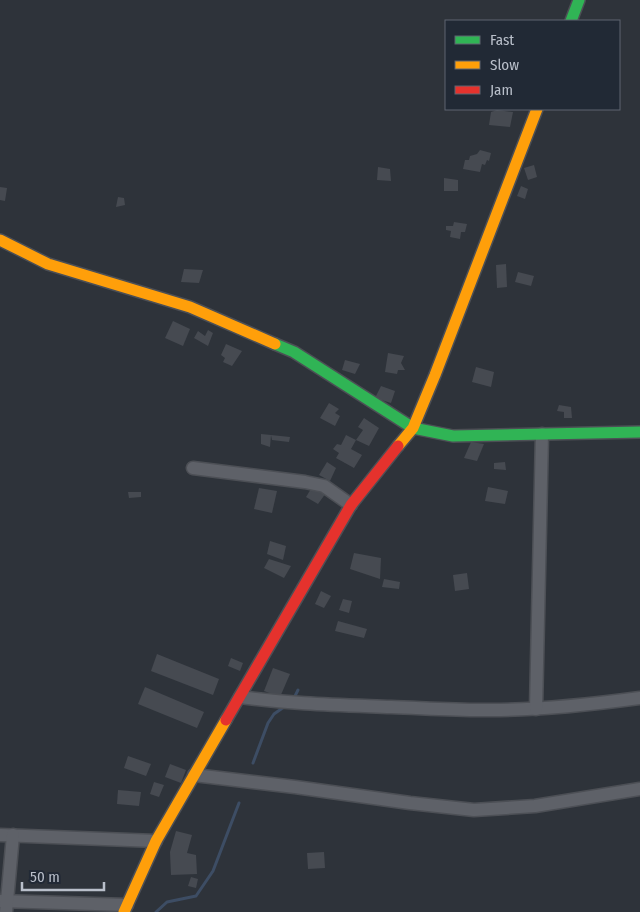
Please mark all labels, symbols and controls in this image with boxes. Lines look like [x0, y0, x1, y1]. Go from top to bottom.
legend [445, 20, 620, 110]
text: Fast [490, 31, 514, 49]
text: Slow [490, 56, 519, 74]
text: Jam [490, 81, 513, 99]
scale bar [22, 860, 105, 892]
text: 50 m [30, 868, 60, 886]

